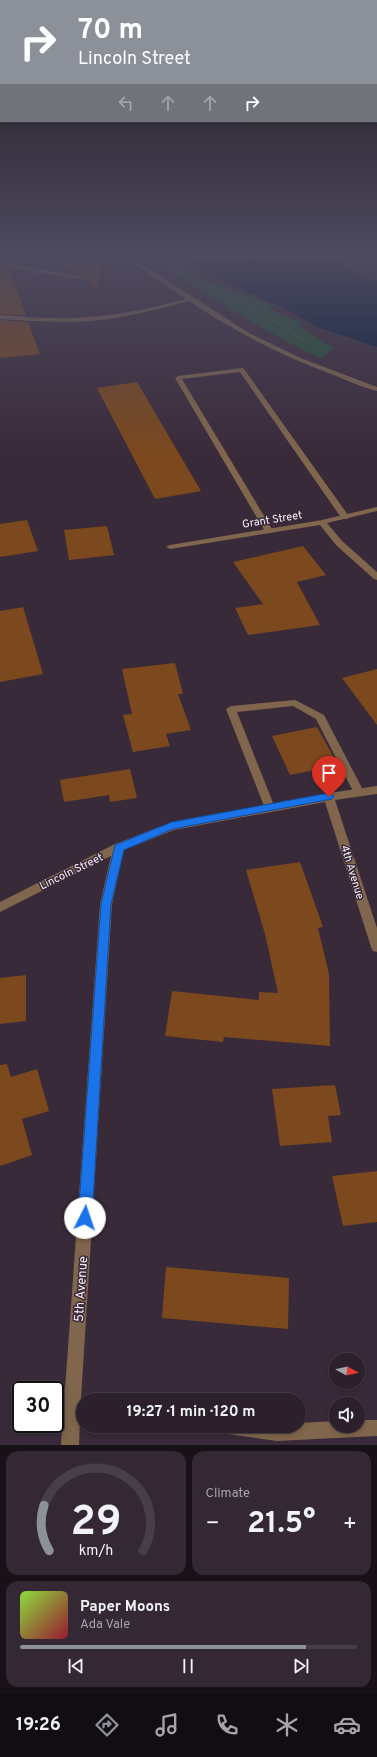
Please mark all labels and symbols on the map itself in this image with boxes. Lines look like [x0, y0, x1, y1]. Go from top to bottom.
street label: Grant Street [241, 508, 303, 532]
pin [312, 756, 346, 797]
street label: 4th Avenue [337, 844, 367, 901]
street label: Lincoln Street [37, 850, 106, 893]
position arrow [64, 1197, 106, 1239]
street label: 5th Avenue [72, 1256, 92, 1323]
north arrow [329, 1353, 365, 1389]
speed limit sign: 30 [12, 1381, 64, 1433]

